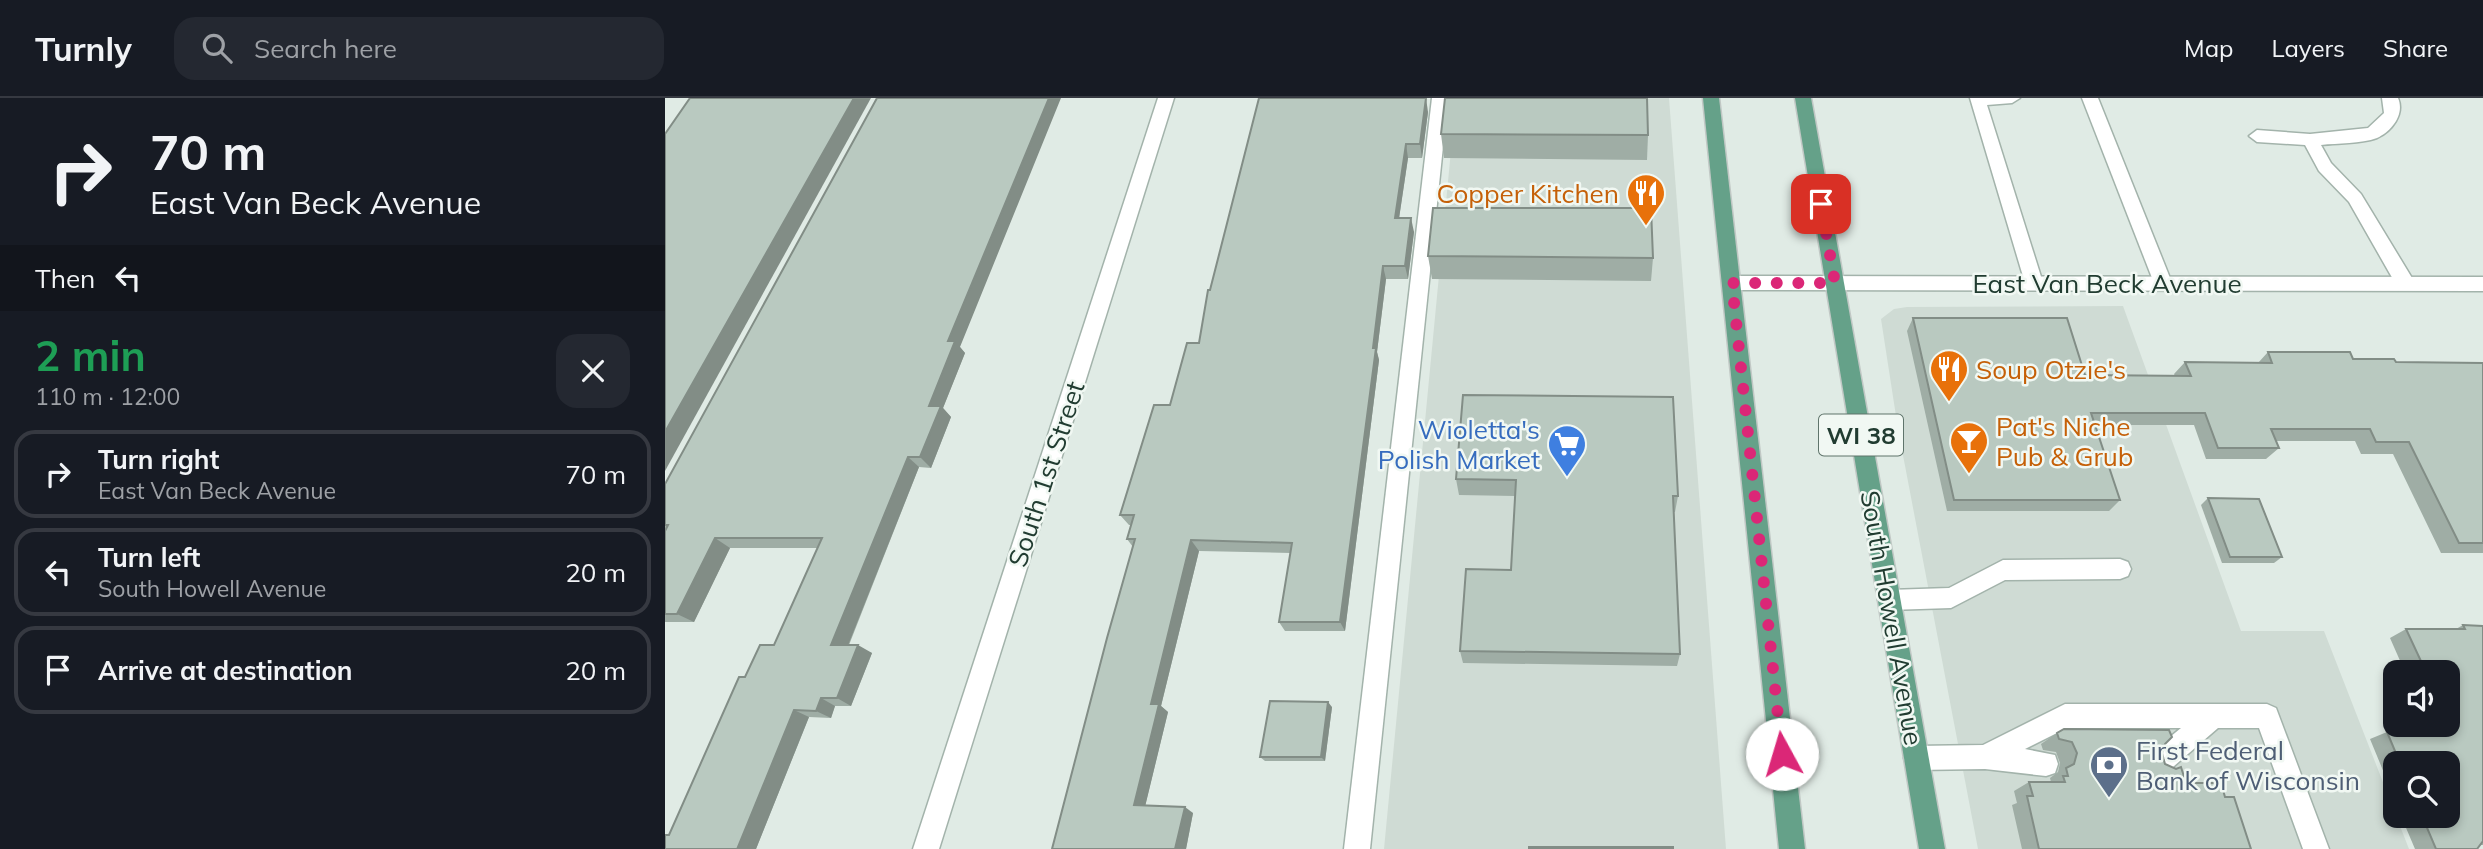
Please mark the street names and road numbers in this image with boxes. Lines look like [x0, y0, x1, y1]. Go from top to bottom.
street label: East Van Beck Avenue [1972, 267, 2242, 300]
street label: South 1st Street [1000, 377, 1092, 571]
road number: WI 38 [1819, 414, 1903, 456]
street label: South Howell Avenue [1853, 488, 1931, 748]

